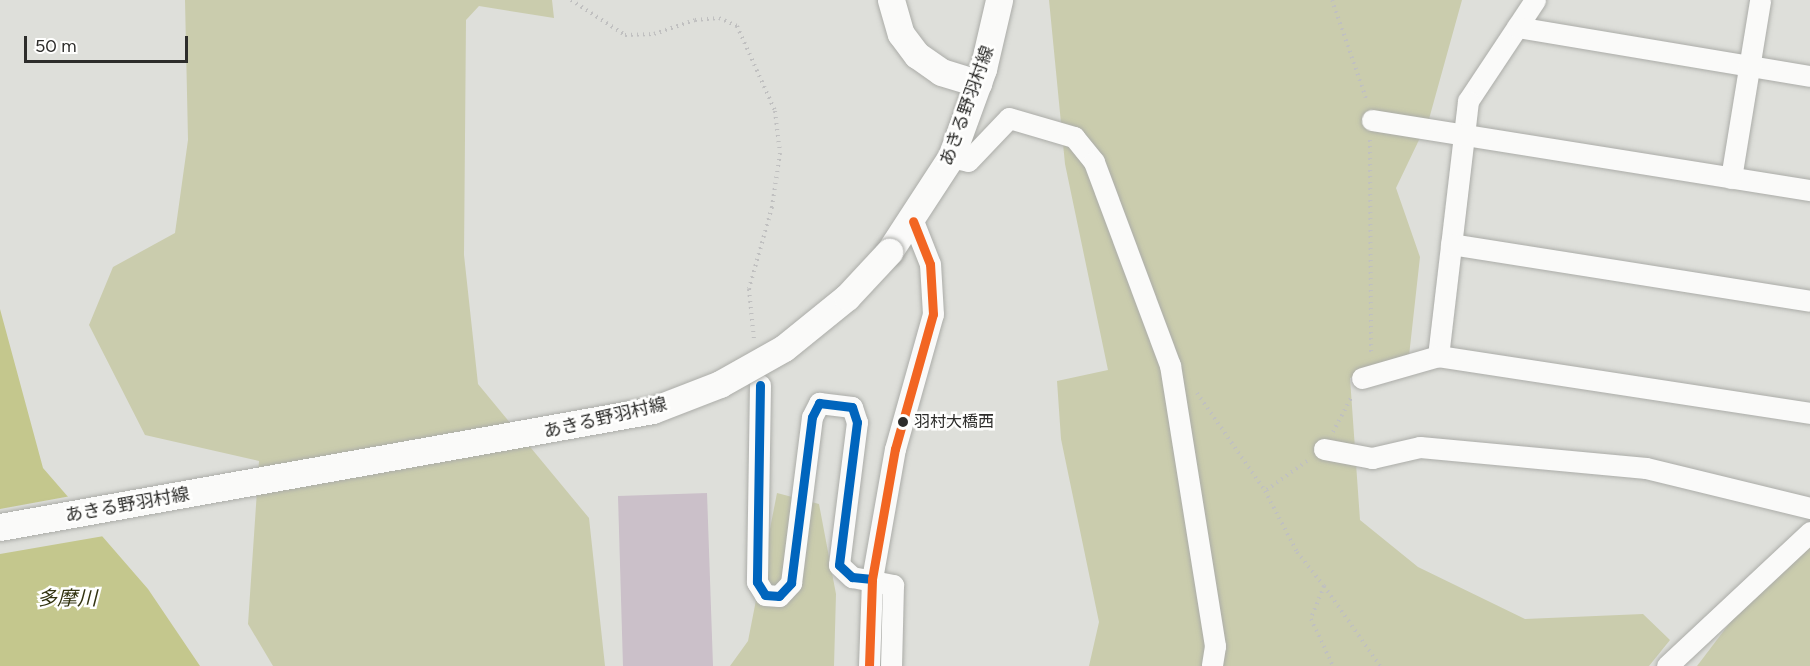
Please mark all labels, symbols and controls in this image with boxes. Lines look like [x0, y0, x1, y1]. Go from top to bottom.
scale bar [27, 24, 190, 62]
text: 50 m [35, 35, 77, 57]
street label: あきる野羽村線 [935, 43, 999, 169]
street label: あきる野羽村線 [541, 393, 669, 443]
place label: 羽村大橋西 [914, 412, 994, 432]
marker: 羽村大橋西 [897, 416, 909, 428]
street label: あきる野羽村線 [63, 483, 191, 527]
water label: 多摩川 [37, 586, 97, 610]

